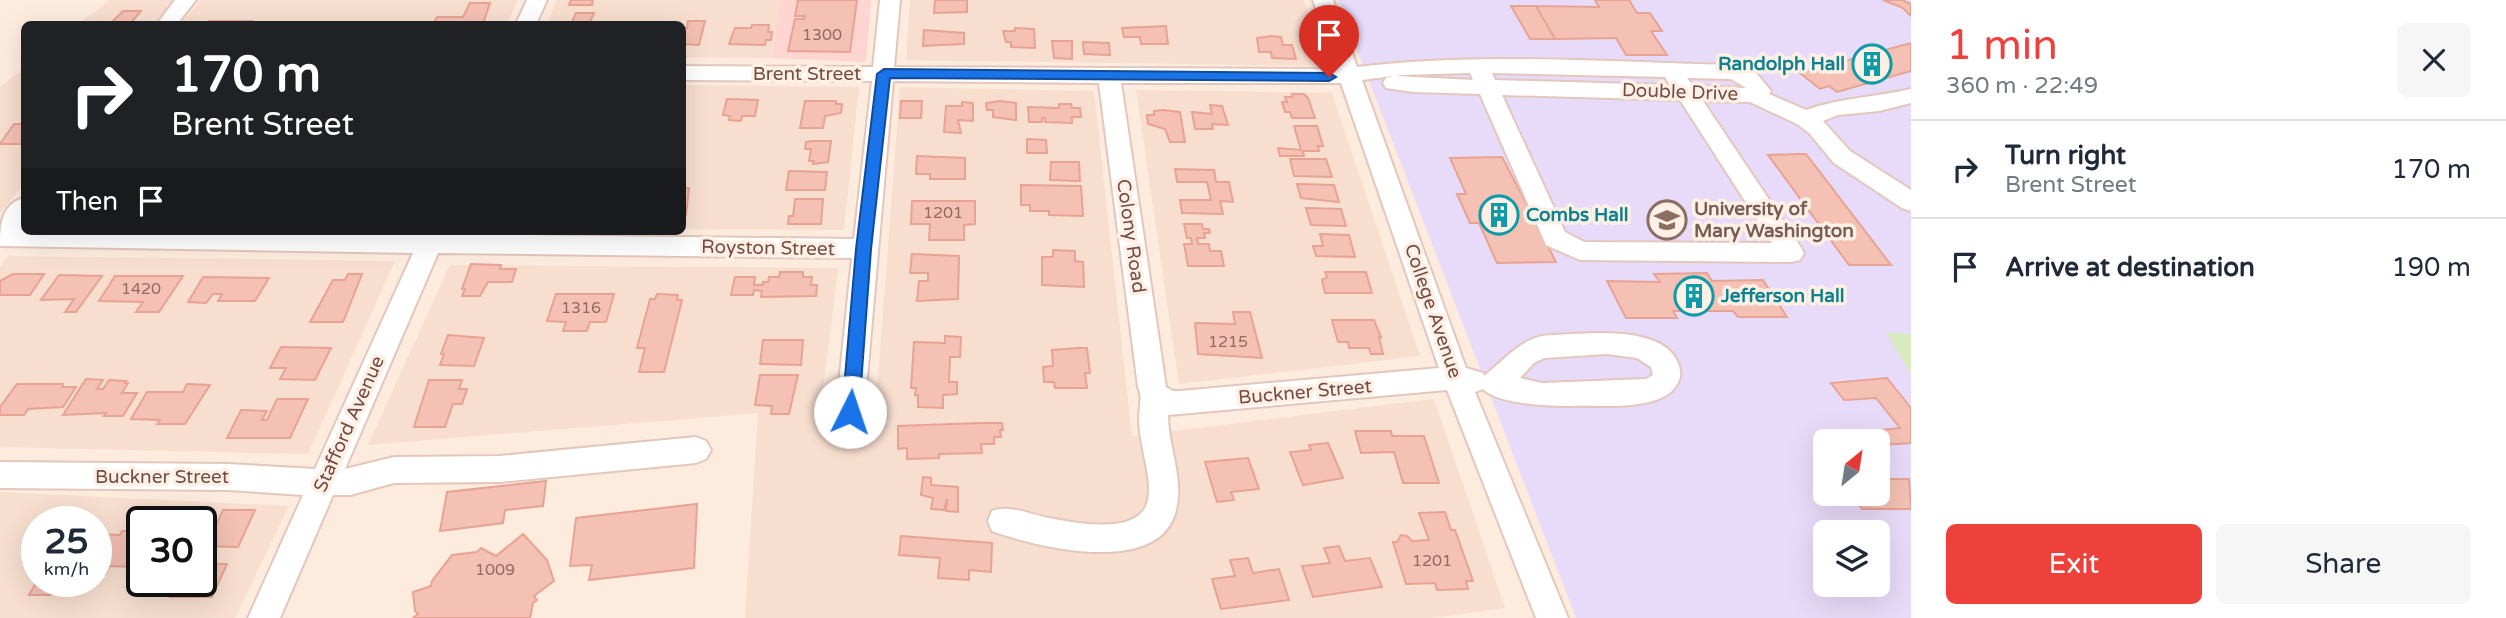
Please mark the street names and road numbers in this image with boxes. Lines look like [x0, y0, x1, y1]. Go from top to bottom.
street label: Brent Street [753, 63, 861, 85]
street label: Double Drive [1622, 79, 1738, 105]
street label: Colony Road [1112, 178, 1150, 294]
street label: Royston Street [701, 236, 835, 260]
street label: College Avenue [1400, 241, 1466, 381]
street label: Stafford Avenue [309, 353, 389, 495]
street label: Buckner Street [1237, 375, 1373, 409]
street label: Buckner Street [95, 466, 229, 488]

